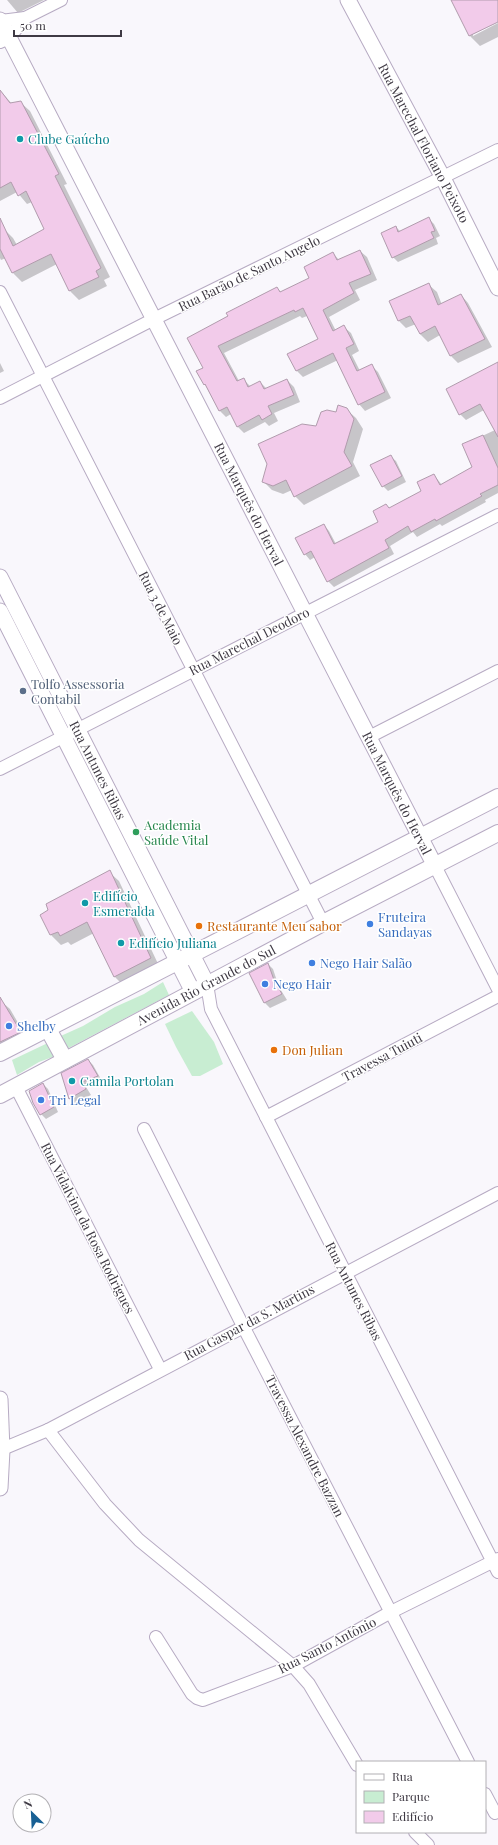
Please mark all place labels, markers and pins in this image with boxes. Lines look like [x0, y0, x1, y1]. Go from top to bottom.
place label: Clube Gaúcho [28, 130, 110, 147]
marker: Clube Gaúcho [15, 134, 25, 144]
place label: Tolfo Assessoria Contabil [31, 675, 125, 707]
marker: Tolfo Assessoria Contabil [18, 686, 28, 696]
place label: Academia Saúde Vital [143, 816, 209, 848]
marker: Academia Saúde Vital [131, 827, 141, 837]
place label: Edifício Esmeralda [93, 887, 155, 919]
marker: Edifício Esmeralda [80, 898, 90, 908]
place label: Fruteira Sandayas [378, 908, 432, 940]
place label: Restaurante Meu sabor [207, 917, 342, 934]
marker: Fruteira Sandayas [365, 919, 375, 929]
marker: Restaurante Meu sabor [194, 921, 204, 931]
place label: Edifício Juliana [129, 934, 217, 951]
marker: Edifício Juliana [116, 938, 126, 948]
place label: Nego Hair Salão [320, 954, 412, 971]
marker: Nego Hair Salão [307, 958, 317, 968]
place label: Nego Hair [273, 975, 332, 992]
marker: Nego Hair [260, 979, 270, 989]
place label: Shelby [17, 1017, 56, 1034]
marker: Shelby [4, 1021, 14, 1031]
place label: Don Julian [282, 1041, 343, 1058]
marker: Don Julian [269, 1045, 279, 1055]
place label: Camila Portolan [80, 1072, 174, 1089]
marker: Camila Portolan [67, 1076, 77, 1086]
place label: Tri Legal [49, 1091, 101, 1108]
marker: Tri Legal [36, 1095, 46, 1105]

